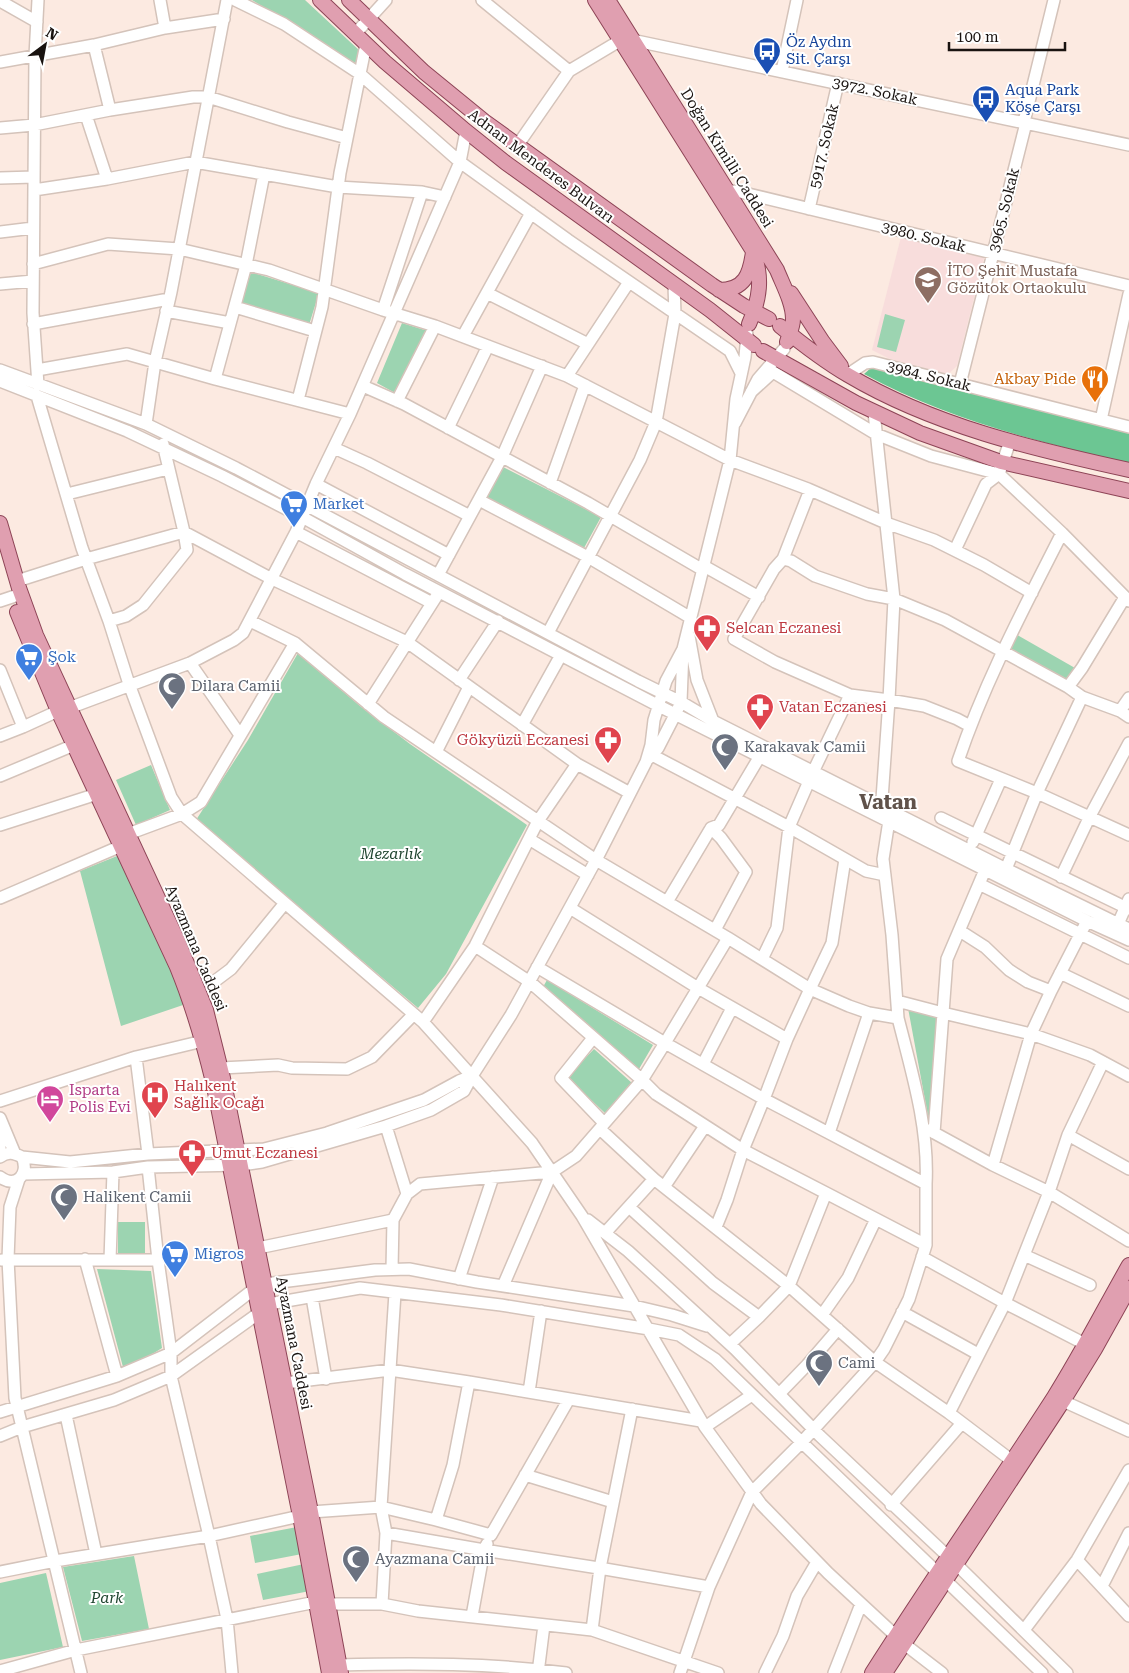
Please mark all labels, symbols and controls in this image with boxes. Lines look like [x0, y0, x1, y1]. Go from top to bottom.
north arrow [20, 20, 70, 70]
scale bar [949, 20, 1065, 52]
text: N [43, 24, 61, 44]
text: 100 m [956, 28, 999, 46]
place label: Öz Aydın Sit. Çarşı [786, 33, 852, 68]
bus stop icon: Öz Aydın Sit. Çarşı [752, 36, 782, 75]
street label: 3972. Sokak [831, 73, 920, 109]
place label: Aqua Park Köşe Çarşı [1005, 81, 1081, 116]
bus stop icon: Aqua Park Köşe Çarşı [971, 84, 1001, 123]
street label: Doğan Kimilli Caddesi [677, 85, 777, 231]
street label: 5917. Sokak [805, 101, 843, 190]
street label: Adnan Menderes Bulvarı [465, 105, 618, 227]
street label: 3965. Sokak [985, 165, 1023, 254]
street label: 3980. Sokak [880, 218, 969, 256]
place label: İTO Şehit Mustafa Gözütok Ortaokulu [947, 262, 1087, 297]
school or university icon: İTO Şehit Mustafa Gözütok Ortaokulu [913, 265, 943, 304]
street label: 3984. Sokak [885, 357, 974, 395]
restaurant icon: Akbay Pide [1080, 364, 1110, 403]
place label: Akbay Pide [994, 370, 1076, 388]
supermarket icon: Market [279, 489, 309, 528]
place label: Market [313, 495, 365, 513]
pharmacy icon: Selcan Eczanesi [692, 613, 722, 652]
place label: Selcan Eczanesi [726, 619, 842, 637]
supermarket icon: Şok [14, 642, 44, 681]
place label: Şok [48, 648, 77, 666]
mosque icon: Dilara Camii [157, 671, 187, 710]
place label: Dilara Camii [191, 677, 280, 695]
pharmacy icon: Vatan Eczanesi [745, 692, 775, 731]
place label: Vatan Eczanesi [779, 698, 887, 716]
pharmacy icon: Gökyüzü Eczanesi [593, 725, 623, 764]
place label: Gökyüzü Eczanesi [457, 731, 589, 749]
mosque icon: Karakavak Camii [710, 732, 740, 771]
place label: Karakavak Camii [744, 738, 866, 756]
district label: Vatan [859, 790, 918, 814]
park label: Mezarlık [359, 845, 422, 863]
street label: Ayazmana Caddesi [161, 882, 231, 1014]
place label: Halıkent Sağlık Ocağı [174, 1077, 265, 1112]
hospital icon: Halıkent Sağlık Ocağı [140, 1080, 170, 1119]
place label: Isparta Polis Evi [69, 1081, 131, 1116]
hotel icon: Isparta Polis Evi [35, 1084, 65, 1123]
pharmacy icon: Umut Eczanesi [177, 1138, 207, 1177]
place label: Umut Eczanesi [211, 1144, 318, 1162]
mosque icon: Halikent Camii [49, 1182, 79, 1221]
place label: Halikent Camii [83, 1188, 192, 1206]
supermarket icon: Migros [160, 1239, 190, 1278]
place label: Migros [194, 1245, 244, 1263]
street label: Ayazmana Caddesi [272, 1275, 316, 1411]
mosque icon: Cami [804, 1348, 834, 1387]
place label: Cami [838, 1354, 876, 1372]
mosque icon: Ayazmana Camii [341, 1544, 371, 1583]
place label: Ayazmana Camii [375, 1550, 495, 1568]
park label: Park [90, 1589, 124, 1607]

